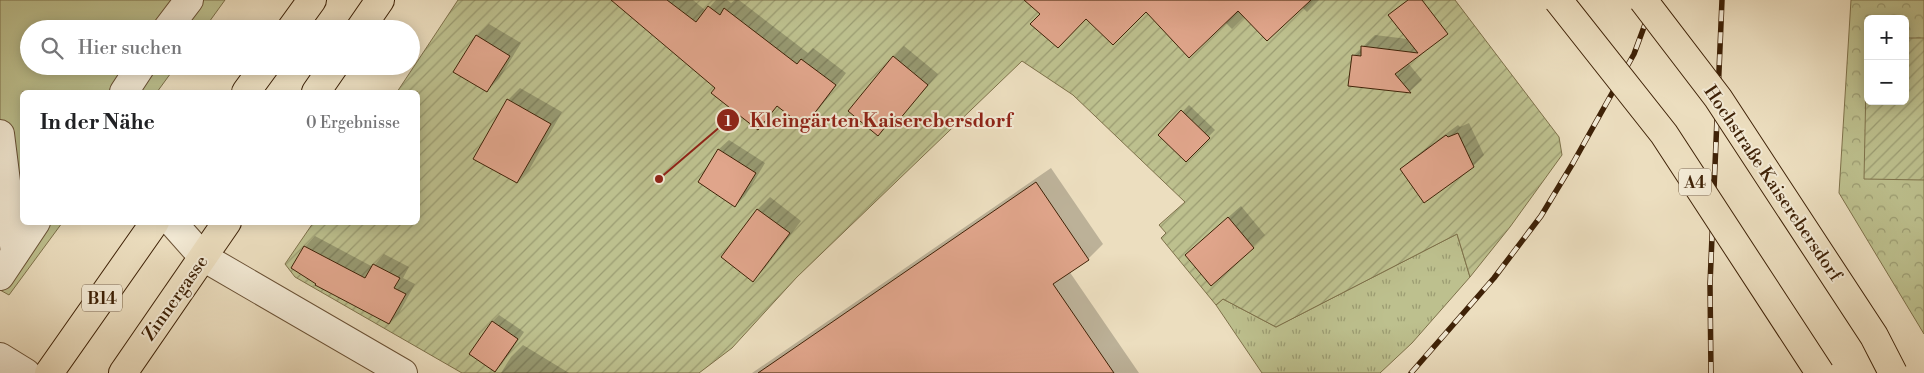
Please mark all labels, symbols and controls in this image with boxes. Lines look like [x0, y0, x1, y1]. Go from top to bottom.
map controls [1864, 15, 1909, 105]
button: + [1864, 15, 1909, 60]
search box [20, 20, 420, 75]
icon: search [38, 34, 66, 62]
text: Hier suchen [78, 36, 182, 60]
button: − [1864, 60, 1909, 105]
street label: Hochstraße Kaiserebersdorf [1698, 81, 1848, 287]
callout: Kleingärten Kaiserebersdorf [715, 103, 1023, 137]
text: Kleingärten Kaiserebersdorf [750, 109, 1015, 133]
text: In der Nähe [40, 110, 155, 136]
text: 1 [724, 112, 732, 131]
text: 0 Ergebnisse [306, 113, 400, 133]
road number: A4 [1679, 168, 1711, 196]
street label: Zinnergasse [138, 251, 213, 345]
road number: B14 [82, 284, 122, 312]

